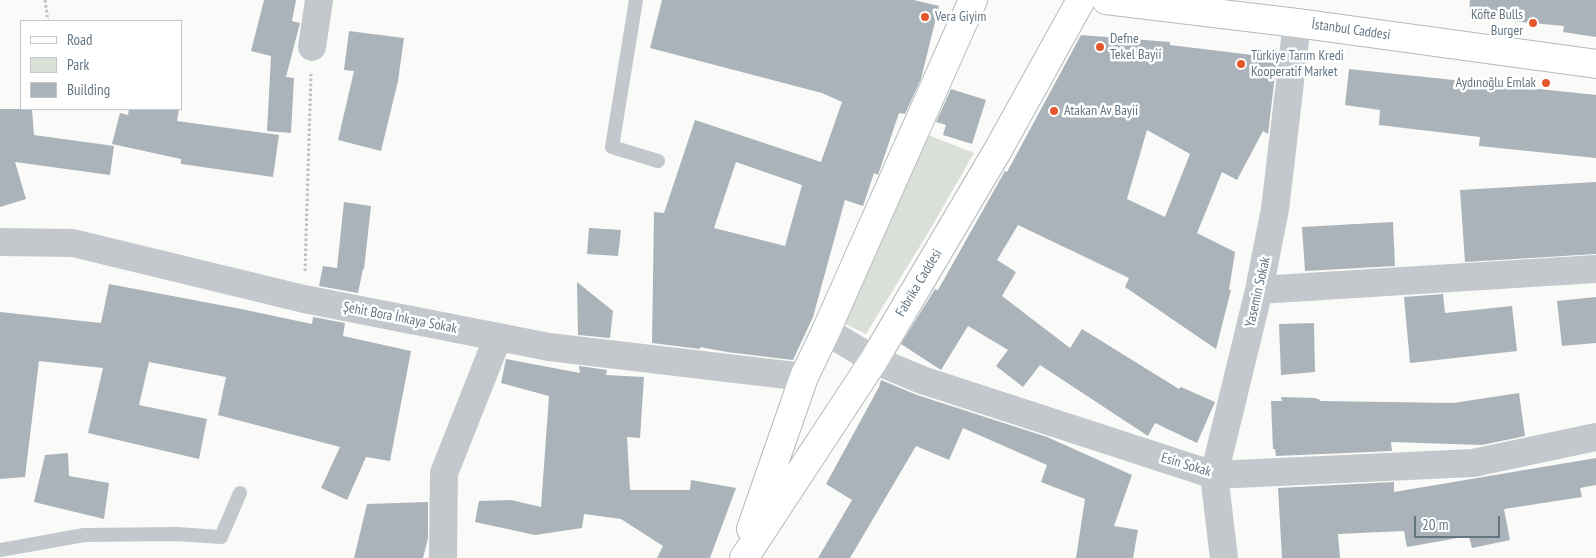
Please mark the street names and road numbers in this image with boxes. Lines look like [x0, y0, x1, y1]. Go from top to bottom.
street label: İstanbul Caddesi [1310, 16, 1392, 44]
street label: Fabrika Caddesi [892, 246, 946, 320]
street label: Yasemin Sokak [1242, 255, 1274, 329]
street label: Şehit Bora İnkaya Sokak [342, 299, 458, 337]
street label: Esin Sokak [1159, 449, 1213, 481]

